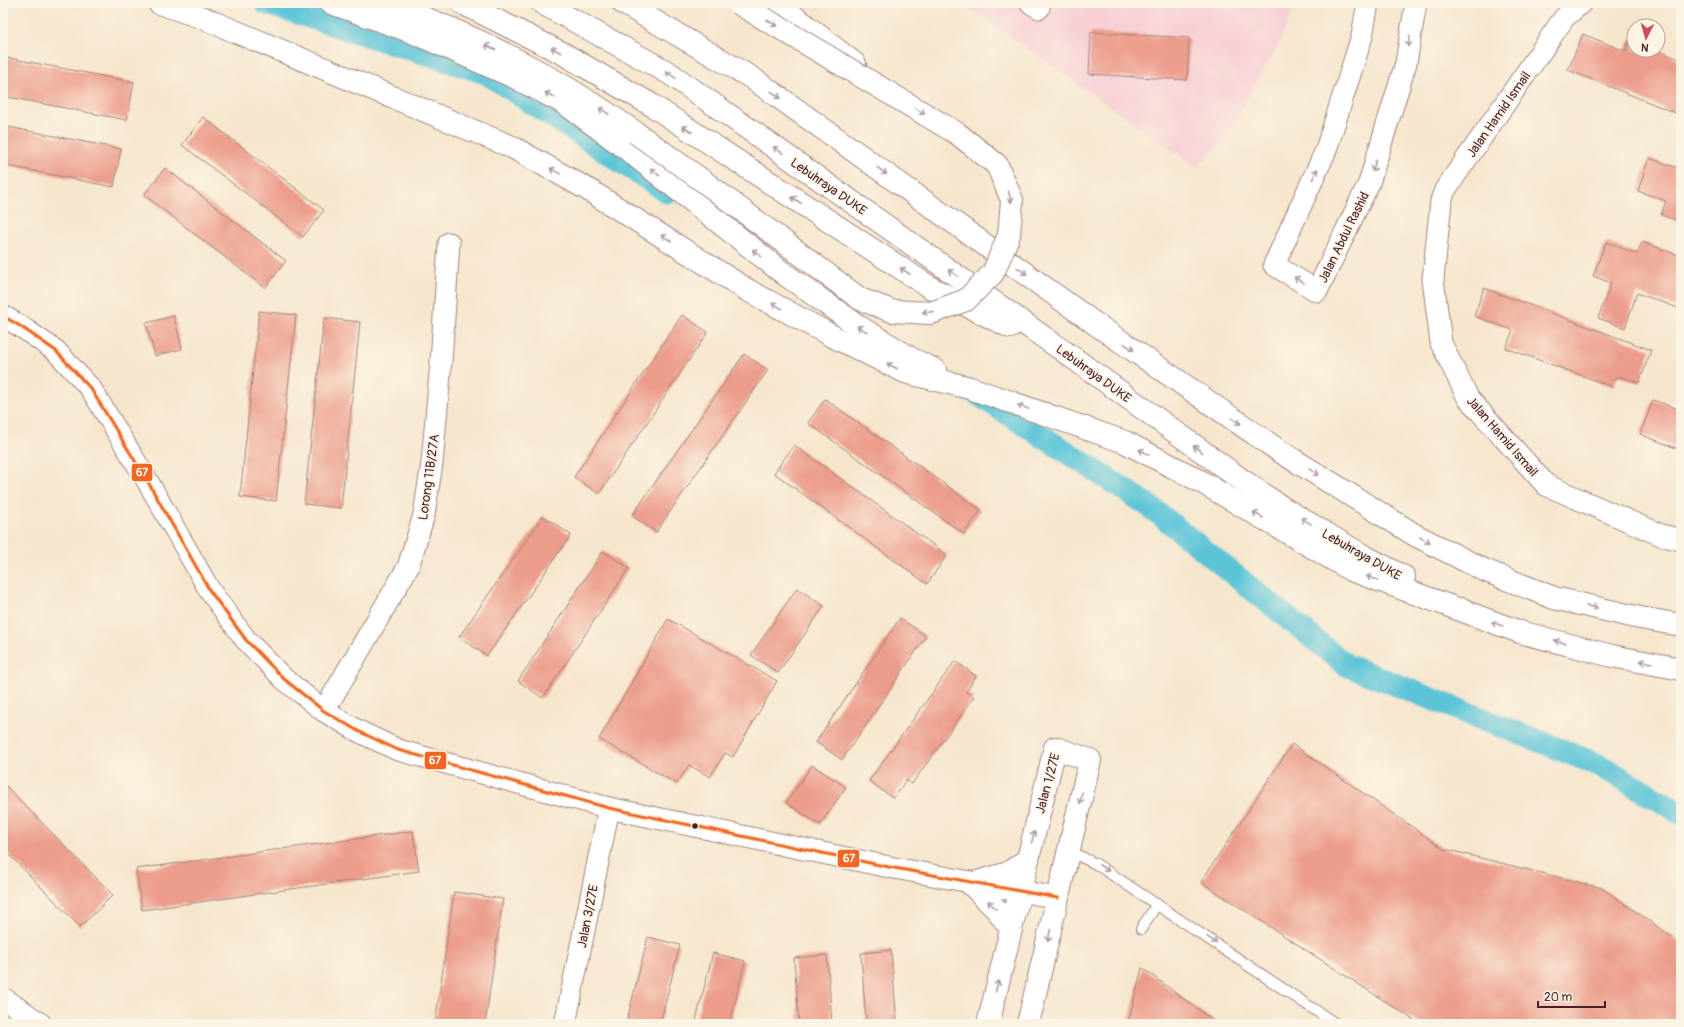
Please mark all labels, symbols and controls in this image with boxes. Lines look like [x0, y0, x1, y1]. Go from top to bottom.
north arrow [1626, 18, 1666, 58]
one-way arrow [766, 19, 777, 27]
one-way arrow [1405, 34, 1413, 47]
text: N [1640, 41, 1649, 54]
one-way arrow [485, 43, 497, 50]
one-way arrow [550, 46, 562, 53]
street label: Jalan Hamid Ismail [1463, 69, 1534, 161]
one-way arrow [666, 71, 677, 79]
one-way arrow [544, 91, 556, 99]
one-way arrow [771, 91, 782, 99]
one-way arrow [599, 107, 610, 115]
one-way arrow [914, 107, 926, 115]
one-way arrow [681, 124, 693, 132]
one-way arrow [772, 146, 783, 154]
street label: Lebuhraya DUKE [787, 155, 870, 219]
one-way arrow [1370, 160, 1377, 173]
one-way arrow [549, 167, 561, 175]
one-way arrow [650, 167, 661, 176]
one-way arrow [876, 167, 887, 175]
one-way arrow [1312, 168, 1319, 180]
street label: Jalan Abdul Rashid [1315, 189, 1373, 285]
one-way arrow [1007, 191, 1015, 204]
one-way arrow [790, 195, 802, 203]
one-way arrow [660, 234, 672, 242]
one-way arrow [751, 248, 762, 257]
one-way arrow [900, 267, 911, 275]
one-way arrow [1016, 267, 1027, 275]
one-way arrow [947, 269, 958, 277]
one-way arrow [1293, 276, 1305, 284]
one-way arrow [771, 301, 783, 309]
one-way arrow [922, 309, 935, 316]
one-way arrow [856, 324, 868, 332]
street label: Lebuhraya DUKE [1053, 341, 1134, 407]
one-way arrow [1123, 343, 1134, 351]
one-way arrow [887, 362, 899, 369]
street label: Jalan Hamid Ismail [1463, 393, 1541, 480]
one-way arrow [1017, 402, 1029, 410]
one-way arrow [1230, 417, 1241, 425]
street label: Lorong 11B/27A [415, 432, 443, 521]
one-way arrow [1193, 445, 1204, 453]
one-way arrow [1139, 448, 1151, 456]
line badge: 67 [131, 463, 153, 482]
text: 67 [136, 466, 148, 479]
one-way arrow [1308, 469, 1320, 477]
one-way arrow [1252, 511, 1264, 519]
one-way arrow [1300, 517, 1312, 525]
street label: Lebuhraya DUKE [1319, 526, 1404, 584]
one-way arrow [1419, 536, 1431, 544]
one-way arrow [1366, 573, 1378, 581]
one-way arrow [1585, 603, 1598, 611]
one-way arrow [1492, 619, 1504, 627]
one-way arrow [1554, 638, 1567, 646]
one-way arrow [1640, 658, 1653, 666]
line badge: 67 [424, 751, 447, 770]
street label: Jalan 1/27E [1032, 751, 1064, 815]
text: 67 [429, 754, 441, 767]
one-way arrow [1077, 791, 1085, 804]
unlabelled marker [690, 821, 700, 831]
one-way arrow [1030, 831, 1037, 844]
line badge: 67 [837, 849, 860, 868]
text: 67 [843, 852, 855, 865]
one-way arrow [1098, 865, 1110, 873]
street label: Jalan 3/27E [574, 883, 602, 949]
one-way arrow [987, 901, 997, 910]
one-way arrow [1044, 929, 1052, 942]
one-way arrow [1206, 936, 1217, 944]
one-way arrow [994, 980, 1001, 993]
scale bar [1538, 983, 1605, 1009]
text: 20 m [1544, 990, 1573, 1005]

